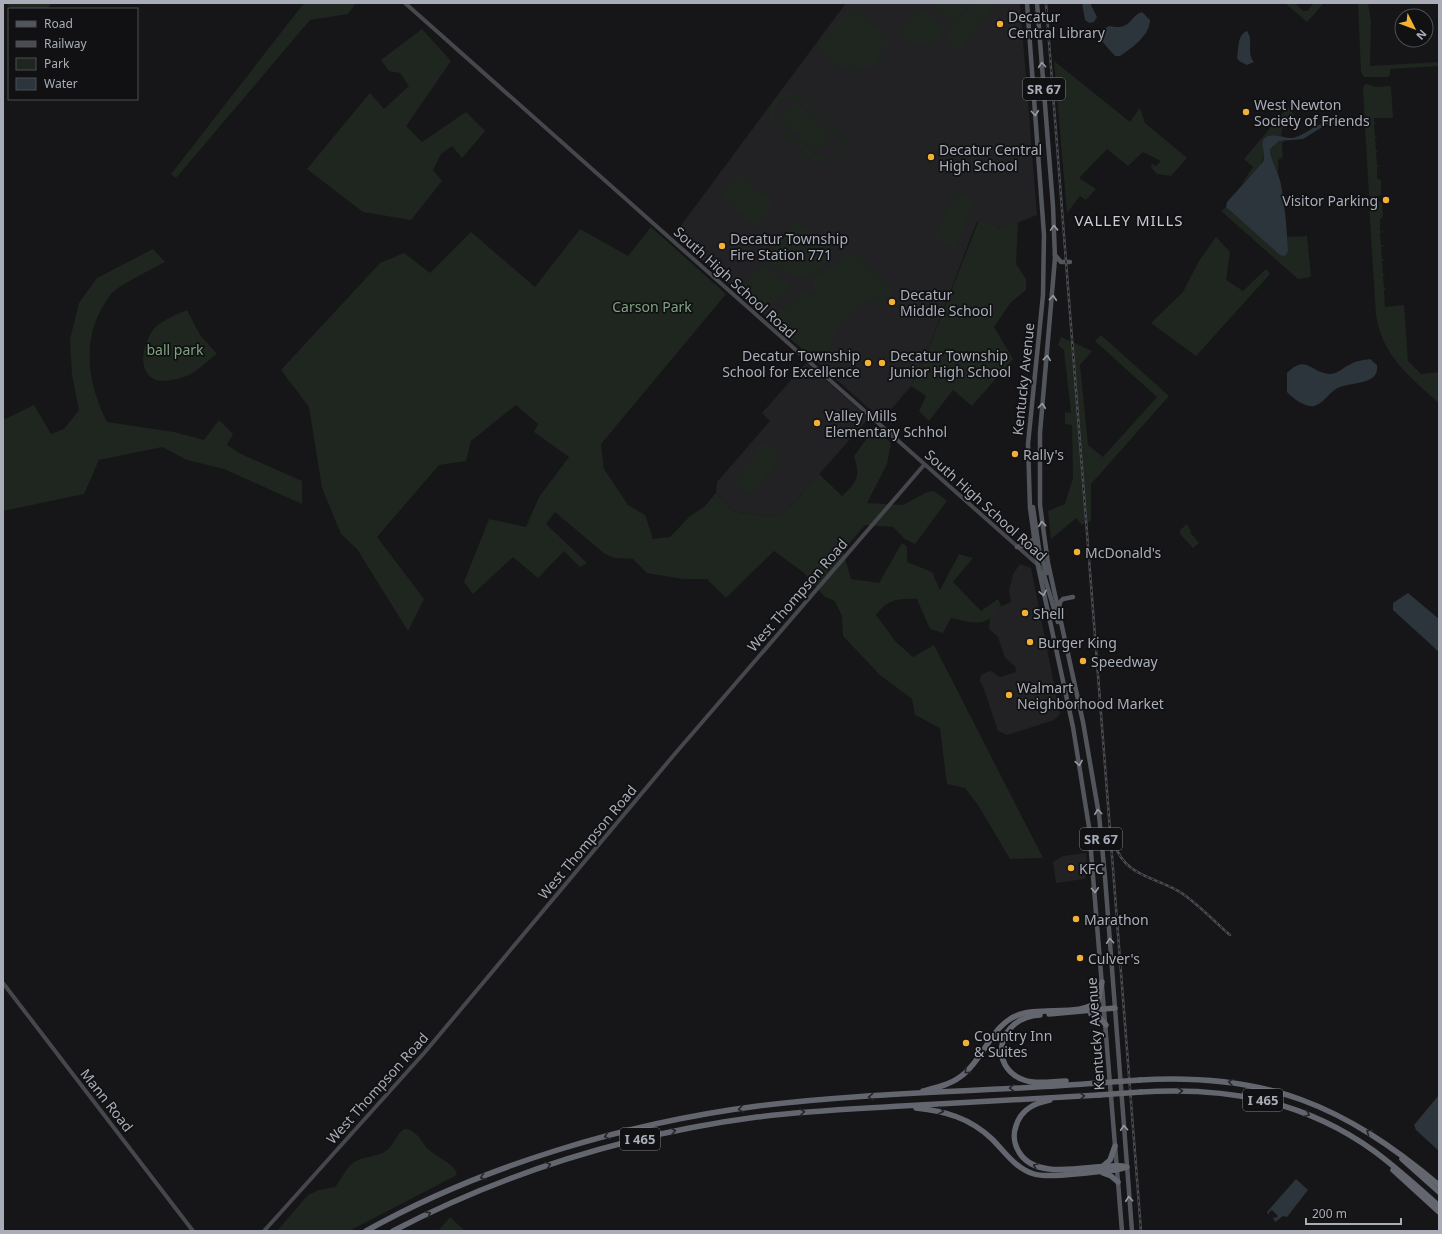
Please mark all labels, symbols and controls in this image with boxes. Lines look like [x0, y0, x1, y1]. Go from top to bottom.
place label: Decatur Central Library [1008, 7, 1106, 42]
legend [8, 8, 138, 100]
north arrow [1394, 8, 1434, 48]
text: Road [44, 15, 73, 32]
marker: Decatur Central Library [995, 19, 1005, 29]
text: N [1413, 27, 1430, 43]
text: Railway [44, 35, 88, 52]
text: Park [44, 55, 70, 72]
one-way arrow [1037, 62, 1046, 68]
text: Water [44, 75, 78, 92]
road number: SR 67 [1023, 78, 1065, 100]
place label: West Newton Society of Friends [1254, 95, 1370, 130]
marker: West Newton Society of Friends [1241, 107, 1251, 117]
one-way arrow [1031, 110, 1040, 116]
place label: Decatur Central High School [939, 140, 1042, 175]
marker: Decatur Central High School [926, 152, 936, 162]
place label: Visitor Parking [1282, 191, 1378, 210]
marker: Visitor Parking [1381, 195, 1391, 205]
district label: VALLEY MILLS [1074, 210, 1184, 230]
street label: South High School Road [670, 222, 800, 342]
one-way arrow [1050, 225, 1059, 231]
place label: Decatur Township Fire Station 771 [730, 229, 848, 264]
marker: Decatur Township Fire Station 771 [717, 241, 727, 251]
place label: Decatur Middle School [900, 285, 992, 320]
one-way arrow [1048, 295, 1057, 301]
park label: Carson Park [612, 297, 692, 316]
marker: Decatur Middle School [887, 297, 897, 307]
street label: Kentucky Avenue [1008, 322, 1038, 436]
park label: ball park [146, 340, 204, 359]
place label: Decatur Township School for Excellence [722, 346, 860, 381]
place label: Decatur Township Junior High School [888, 346, 1011, 381]
one-way arrow [1042, 355, 1051, 361]
marker: Decatur Township School for Excellence [863, 358, 873, 368]
marker: Decatur Township Junior High School [877, 358, 887, 368]
one-way arrow [1038, 403, 1047, 409]
place label: Valley Mills Elementary Schhol [825, 406, 947, 441]
marker: Valley Mills Elementary Schhol [812, 418, 822, 428]
street label: South High School Road [921, 445, 1051, 565]
place label: Rally's [1023, 445, 1064, 464]
marker: Rally's [1010, 449, 1020, 459]
one-way arrow [1038, 521, 1047, 527]
street label: West Thompson Road [743, 535, 851, 655]
place label: McDonald's [1085, 543, 1162, 562]
marker: McDonald's [1072, 547, 1082, 557]
one-way arrow [1039, 590, 1047, 596]
place label: Shell [1033, 604, 1064, 623]
marker: Shell [1020, 608, 1030, 618]
place label: Burger King [1038, 633, 1117, 652]
marker: Burger King [1025, 637, 1035, 647]
place label: Speedway [1091, 652, 1159, 671]
marker: Speedway [1078, 656, 1088, 666]
place label: Walmart Neighborhood Market [1017, 678, 1164, 713]
marker: Walmart Neighborhood Market [1004, 690, 1014, 700]
one-way arrow [1075, 760, 1083, 766]
street label: West Thompson Road [534, 781, 640, 903]
one-way arrow [1094, 809, 1103, 815]
road number: SR 67 [1080, 828, 1122, 850]
place label: KFC [1079, 859, 1104, 878]
marker: KFC [1066, 863, 1076, 873]
one-way arrow [1091, 887, 1100, 893]
place label: Marathon [1084, 910, 1149, 929]
marker: Marathon [1071, 914, 1081, 924]
one-way arrow [1106, 938, 1115, 945]
place label: Culver's [1088, 949, 1140, 968]
marker: Culver's [1075, 953, 1085, 963]
street label: Kentucky Avenue [1082, 977, 1108, 1091]
place label: Country Inn & Suites [974, 1026, 1052, 1061]
street label: West Thompson Road [322, 1028, 432, 1148]
marker: Country Inn & Suites [961, 1038, 971, 1048]
street label: Mann Road [76, 1065, 138, 1135]
one-way arrow [964, 1066, 972, 1074]
one-way arrow [1227, 1078, 1234, 1087]
one-way arrow [1009, 1084, 1015, 1093]
one-way arrow [1177, 1087, 1183, 1095]
road number: I 465 [1243, 1089, 1283, 1111]
one-way arrow [1079, 1092, 1085, 1100]
one-way arrow [868, 1093, 874, 1102]
one-way arrow [738, 1104, 744, 1113]
one-way arrow [938, 1107, 944, 1115]
one-way arrow [799, 1108, 805, 1117]
one-way arrow [1303, 1110, 1310, 1118]
one-way arrow [1119, 1125, 1128, 1131]
road number: I 465 [620, 1128, 660, 1150]
one-way arrow [670, 1128, 677, 1136]
one-way arrow [1366, 1130, 1373, 1137]
one-way arrow [604, 1132, 610, 1140]
one-way arrow [544, 1161, 551, 1170]
one-way arrow [1032, 1163, 1040, 1171]
one-way arrow [480, 1173, 487, 1181]
one-way arrow [1125, 1196, 1134, 1202]
scale bar [1306, 1200, 1401, 1226]
text: 200 m [1312, 1205, 1347, 1222]
one-way arrow [423, 1211, 431, 1219]

